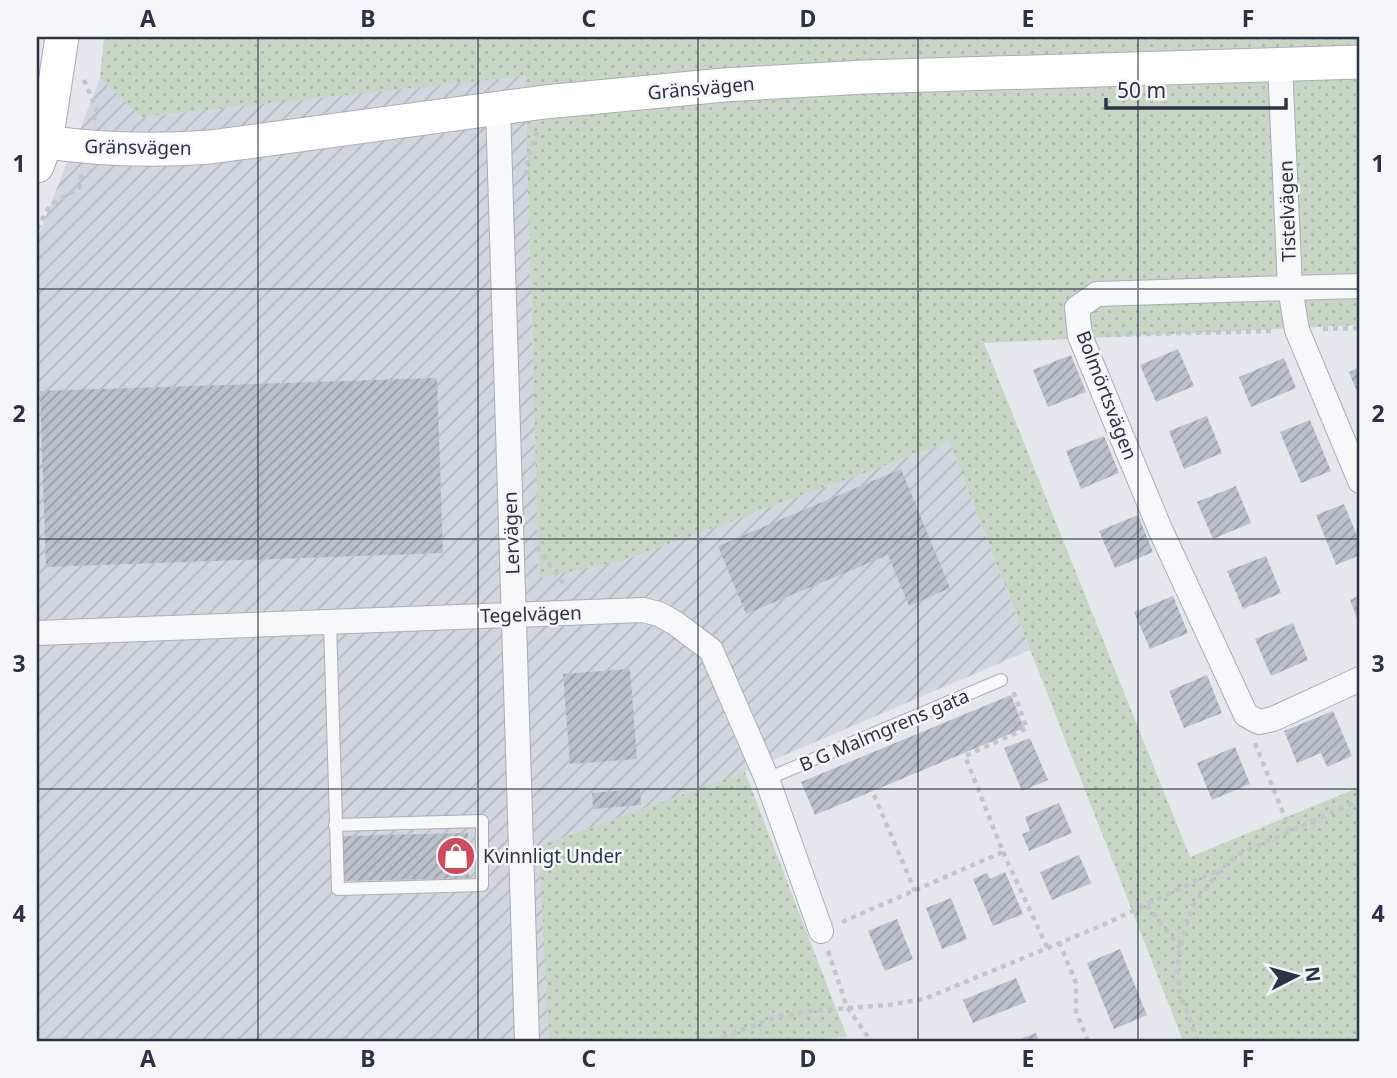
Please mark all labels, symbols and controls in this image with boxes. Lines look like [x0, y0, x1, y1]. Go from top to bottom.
text: A [140, 2, 156, 34]
text: B [360, 2, 376, 34]
text: C [582, 2, 597, 34]
text: D [800, 2, 816, 34]
text: E [1022, 2, 1034, 34]
text: F [1242, 2, 1254, 34]
scale bar [1106, 66, 1287, 110]
street label: Gränsvägen [646, 70, 756, 106]
text: 50 m [1117, 76, 1166, 104]
street label: Gränsvägen [84, 133, 192, 161]
text: 1 [12, 147, 26, 179]
text: 1 [1371, 147, 1385, 179]
street label: Tistelvägen [1272, 160, 1302, 262]
street label: Bolmörtsvägen [1070, 327, 1144, 463]
text: 2 [12, 397, 26, 429]
text: 2 [1371, 397, 1385, 429]
street label: Lervägen [497, 491, 525, 575]
street label: Tegelvägen [480, 599, 582, 629]
text: 3 [12, 647, 26, 679]
text: 3 [1371, 647, 1385, 679]
street label: B G Malmgrens gata [795, 682, 973, 778]
shop icon: Kvinnligt Under [435, 835, 477, 877]
place label: Kvinnligt Under [483, 843, 622, 869]
text: 4 [12, 897, 26, 929]
text: 4 [1371, 897, 1385, 929]
north arrow [1260, 942, 1330, 1012]
text: N [1299, 965, 1327, 983]
text: A [140, 1042, 156, 1074]
text: B [360, 1042, 376, 1074]
text: C [582, 1042, 597, 1074]
text: D [800, 1042, 816, 1074]
text: E [1022, 1042, 1034, 1074]
text: F [1242, 1042, 1254, 1074]

